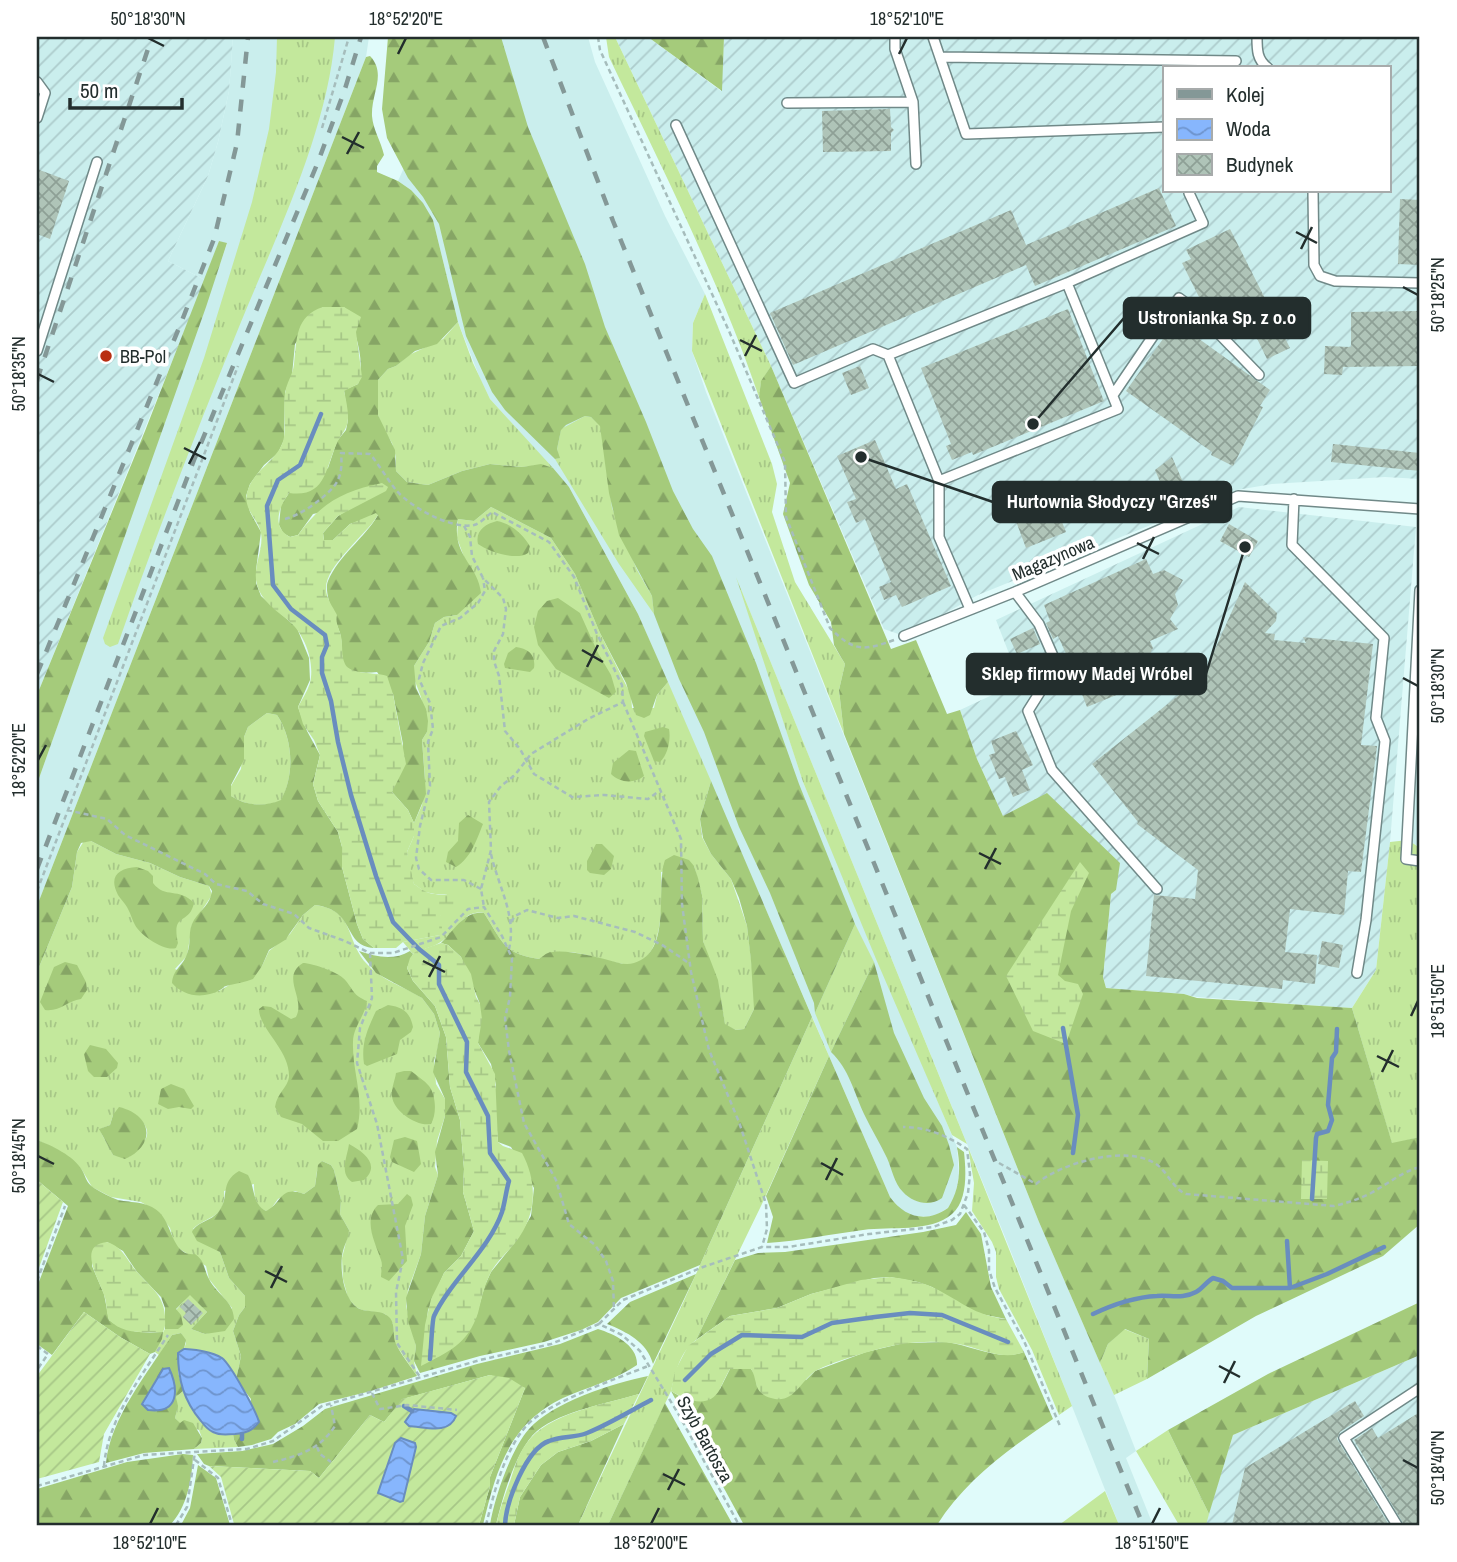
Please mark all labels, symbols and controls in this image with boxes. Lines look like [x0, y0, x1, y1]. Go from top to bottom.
text: 50°18'30"N [110, 6, 186, 31]
text: 18°52'20"E [369, 6, 443, 31]
text: 18°52'10"E [870, 6, 944, 31]
scale bar [70, 66, 182, 110]
legend [1163, 66, 1390, 192]
text: 50 m [80, 76, 118, 105]
text: Kolej [1226, 80, 1264, 109]
text: Woda [1226, 114, 1271, 143]
text: Budynek [1226, 150, 1293, 179]
text: 50°18'25"N [1425, 257, 1450, 333]
callout: Ustronianka Sp. z o.o [1124, 298, 1310, 338]
text: Ustronianka Sp. z o.o [1138, 304, 1296, 330]
text: 50°18'35"N [6, 336, 31, 412]
place label: BB-Pol [120, 344, 166, 369]
marker: BB-Pol [98, 348, 114, 364]
callout: Hurtownia Słodyczy "Grześ" [993, 482, 1231, 522]
text: Hurtownia Słodyczy "Grześ" [1007, 488, 1217, 514]
street label: Magazynowa [1008, 530, 1098, 586]
text: 50°18'30"N [1425, 648, 1450, 724]
callout: Sklep firmowy Madej Wróbel [967, 654, 1206, 694]
text: Sklep firmowy Madej Wróbel [982, 660, 1193, 686]
text: 18°52'20"E [6, 723, 31, 797]
text: 18°51'50"E [1425, 964, 1450, 1038]
text: 50°18'45"N [6, 1118, 31, 1194]
street label: Szyb Bartosza [671, 1391, 739, 1487]
text: 50°18'40"N [1425, 1430, 1450, 1506]
text: 18°52'10"E [113, 1530, 187, 1555]
text: 18°52'00"E [614, 1530, 688, 1555]
text: 18°51'50"E [1115, 1530, 1189, 1555]

